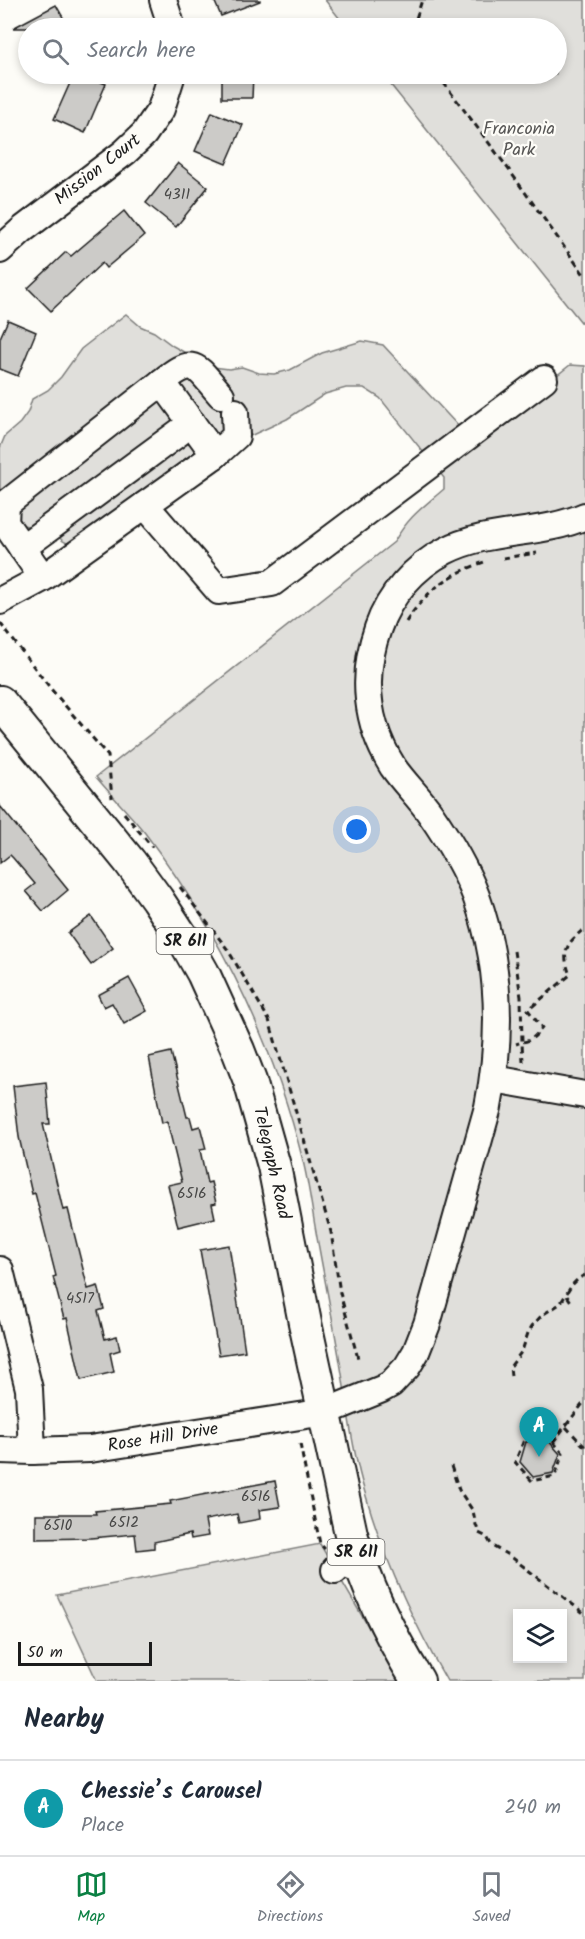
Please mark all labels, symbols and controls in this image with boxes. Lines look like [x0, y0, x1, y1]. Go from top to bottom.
search box [18, 18, 567, 84]
text: Search here [87, 34, 195, 69]
icon: search [39, 35, 72, 68]
park label: Franconia Park [483, 115, 555, 165]
street label: Mission Court [48, 126, 149, 213]
house number: 4311 [164, 183, 190, 207]
your location [342, 815, 371, 844]
road number: SR 611 [156, 928, 213, 954]
street label: Telegraph Road [244, 1104, 298, 1223]
house number: 6516 [177, 1182, 207, 1206]
house number: 4517 [66, 1287, 95, 1311]
pin: A [520, 1408, 558, 1457]
street label: Rose Hill Drive [106, 1415, 220, 1461]
house number: 6516 [241, 1485, 271, 1509]
house number: 6512 [109, 1511, 139, 1535]
house number: 6510 [44, 1514, 73, 1538]
road number: SR 611 [328, 1539, 385, 1565]
map controls [513, 1609, 567, 1663]
button: layers [513, 1609, 567, 1663]
scale bar [18, 1639, 152, 1666]
text: 50 m [27, 1640, 63, 1665]
text: Nearby [24, 1699, 104, 1741]
text: Chessie’s Carousel [81, 1775, 262, 1810]
text: A [37, 1792, 50, 1824]
text: 240 m [504, 1792, 561, 1824]
text: Place [81, 1810, 124, 1842]
tab: Map [75, 1868, 108, 1929]
tab: Directions [257, 1868, 323, 1929]
tab: Saved [472, 1868, 510, 1929]

